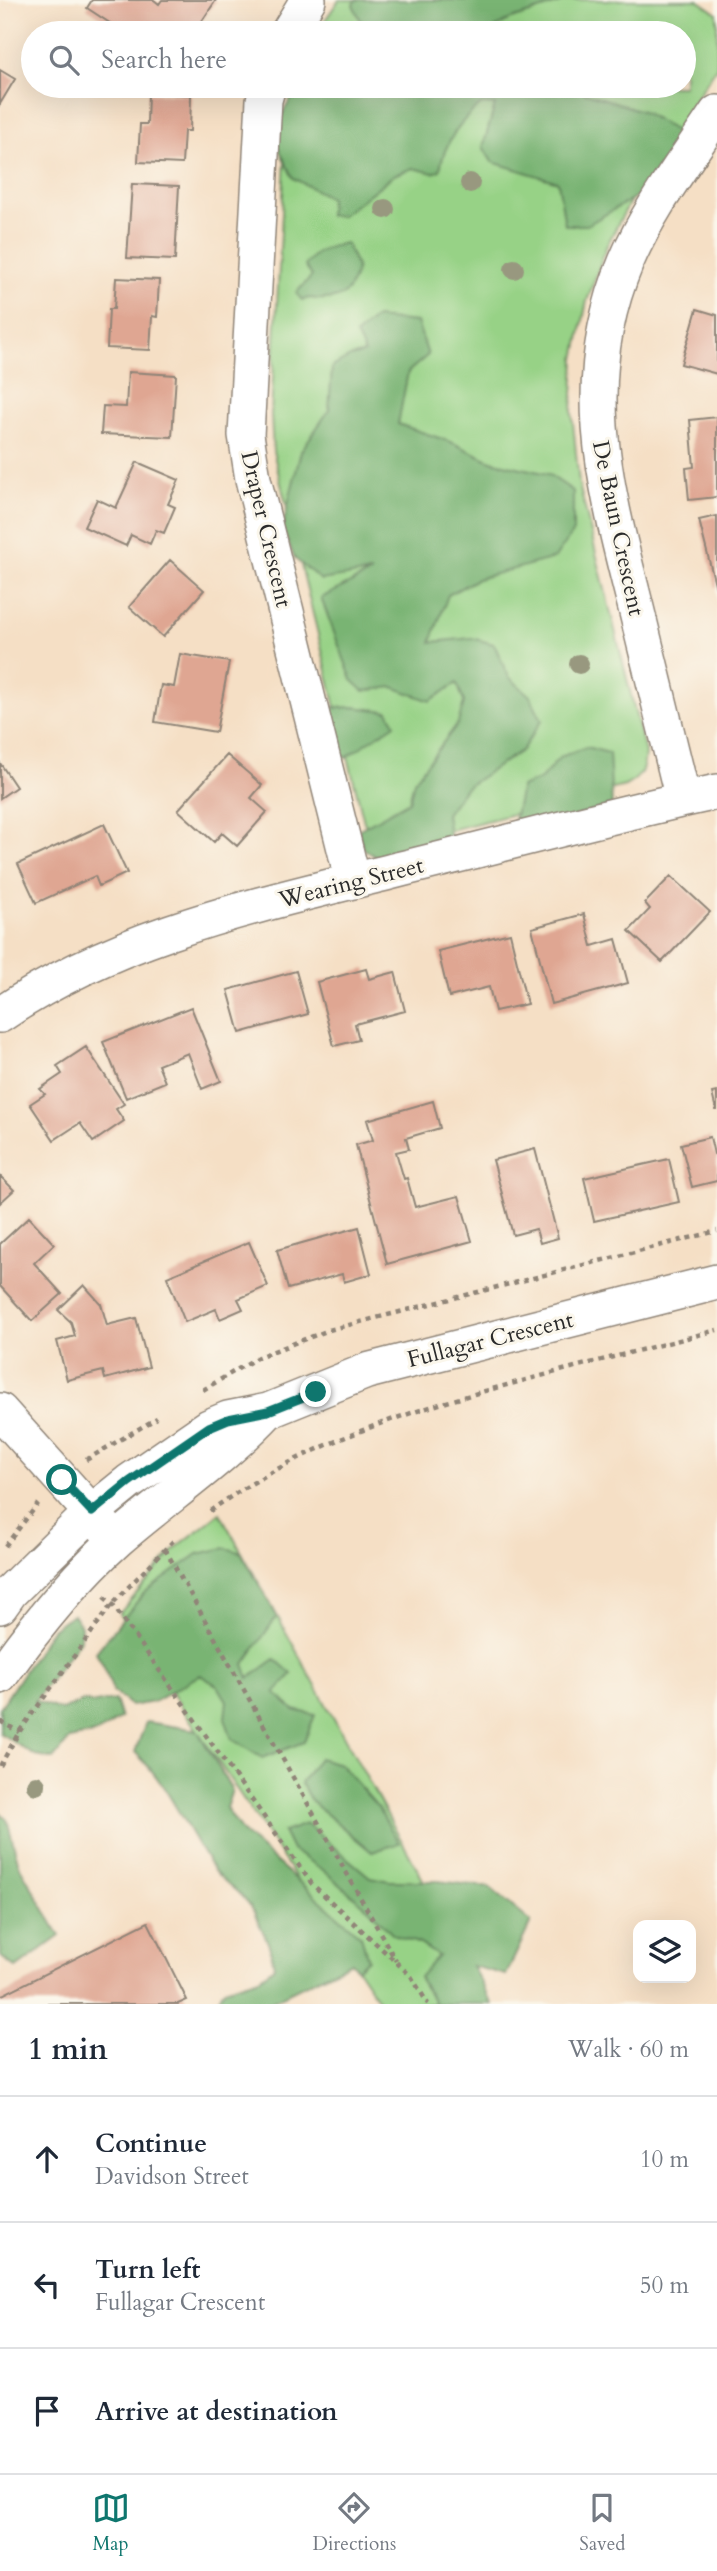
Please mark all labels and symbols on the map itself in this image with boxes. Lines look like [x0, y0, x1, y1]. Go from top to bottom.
street label: De Baun Crescent [585, 438, 652, 618]
street label: Draper Crescent [233, 448, 300, 610]
street label: Wearing Street [275, 850, 427, 916]
street label: Fullagar Crescent [404, 1304, 576, 1375]
route end [300, 1376, 331, 1407]
route start [46, 1464, 77, 1495]

